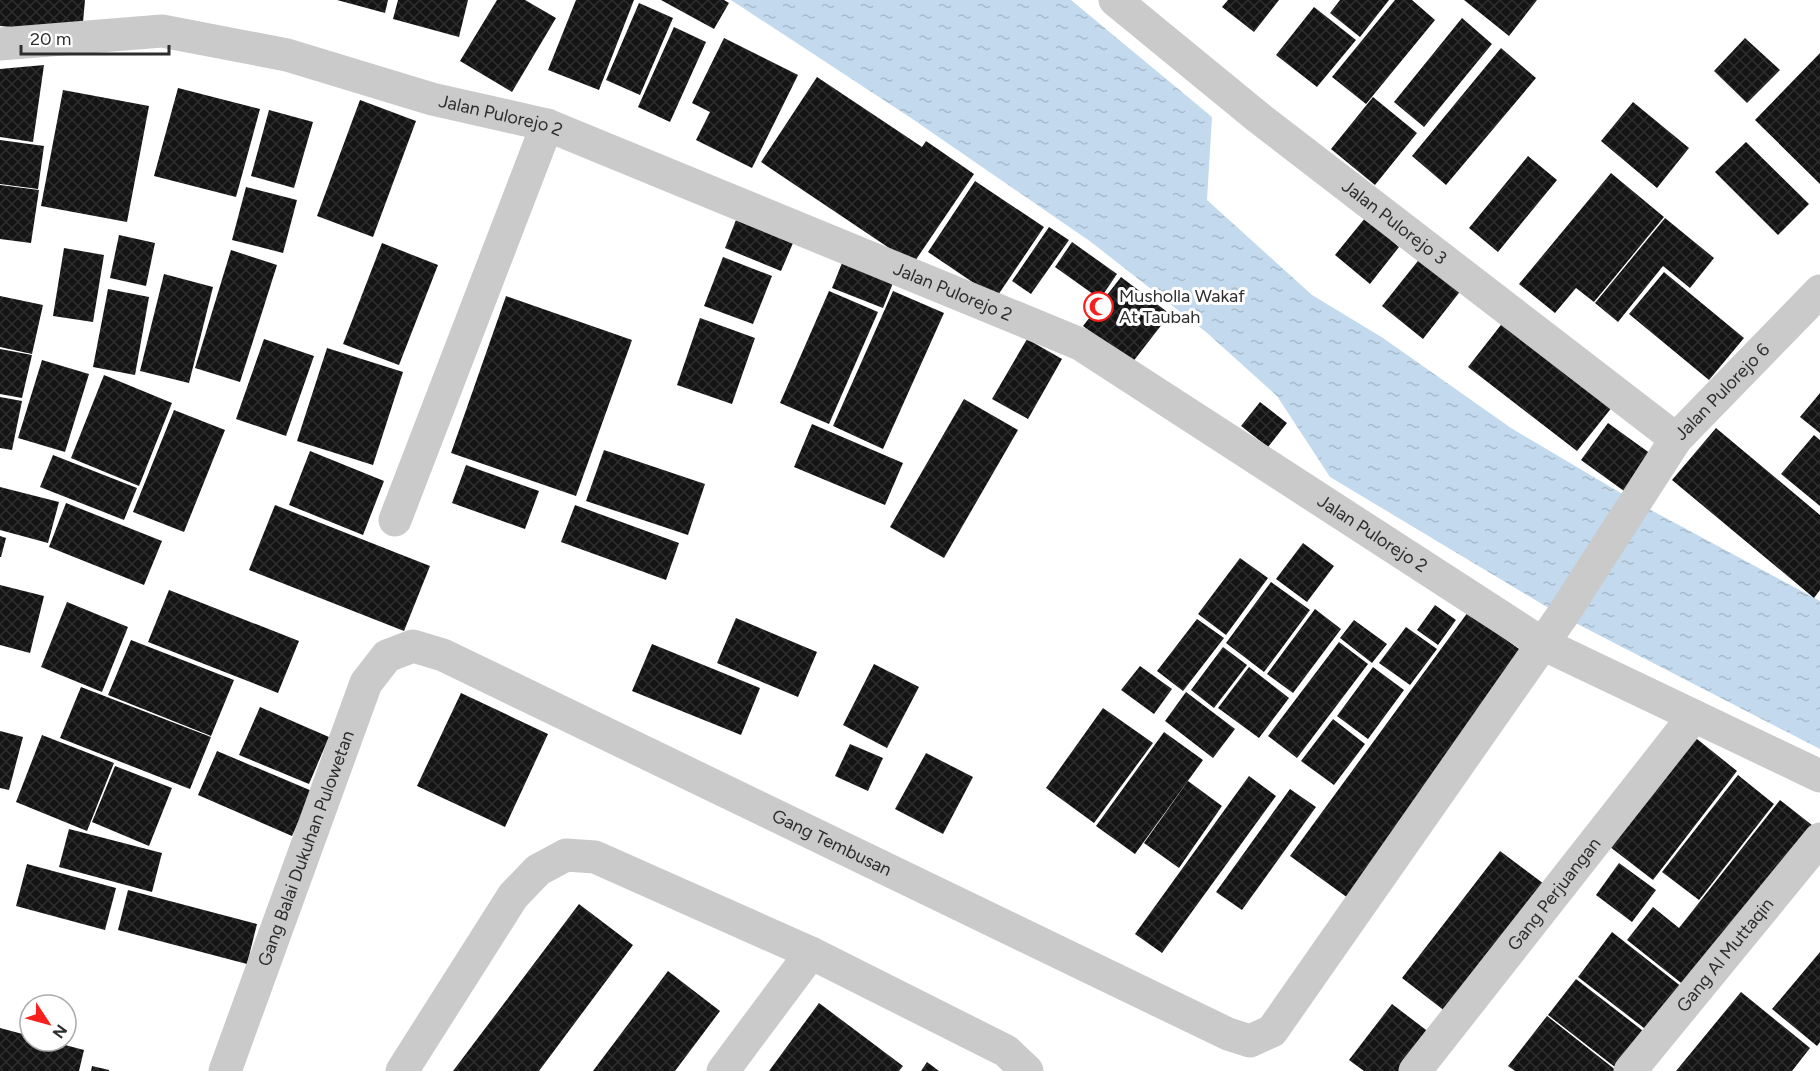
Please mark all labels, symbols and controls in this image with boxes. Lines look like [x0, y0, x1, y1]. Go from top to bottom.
scale bar [21, 18, 170, 56]
text: 20 m [30, 28, 71, 50]
street label: Jalan Pulorejo 2 [437, 90, 566, 141]
street label: Jalan Pulorejo 3 [1338, 175, 1451, 269]
street label: Jalan Pulorejo 2 [890, 258, 1016, 326]
place label: Musholla Wakaf At Taubah [1119, 285, 1245, 328]
mosque icon: Musholla Wakaf At Taubah [1082, 290, 1114, 322]
street label: Jalan Pulorejo 6 [1670, 339, 1774, 445]
street label: Jalan Pulorejo 2 [1313, 490, 1432, 577]
street label: Gang Balai Dukuhan Pulowetan [253, 727, 359, 969]
street label: Gang Tembusan [768, 805, 895, 881]
street label: Gang Perjuangan [1503, 833, 1605, 955]
street label: Gang Al Muttaqin [1672, 893, 1778, 1017]
north arrow [18, 993, 78, 1053]
text: N [48, 1021, 71, 1042]

